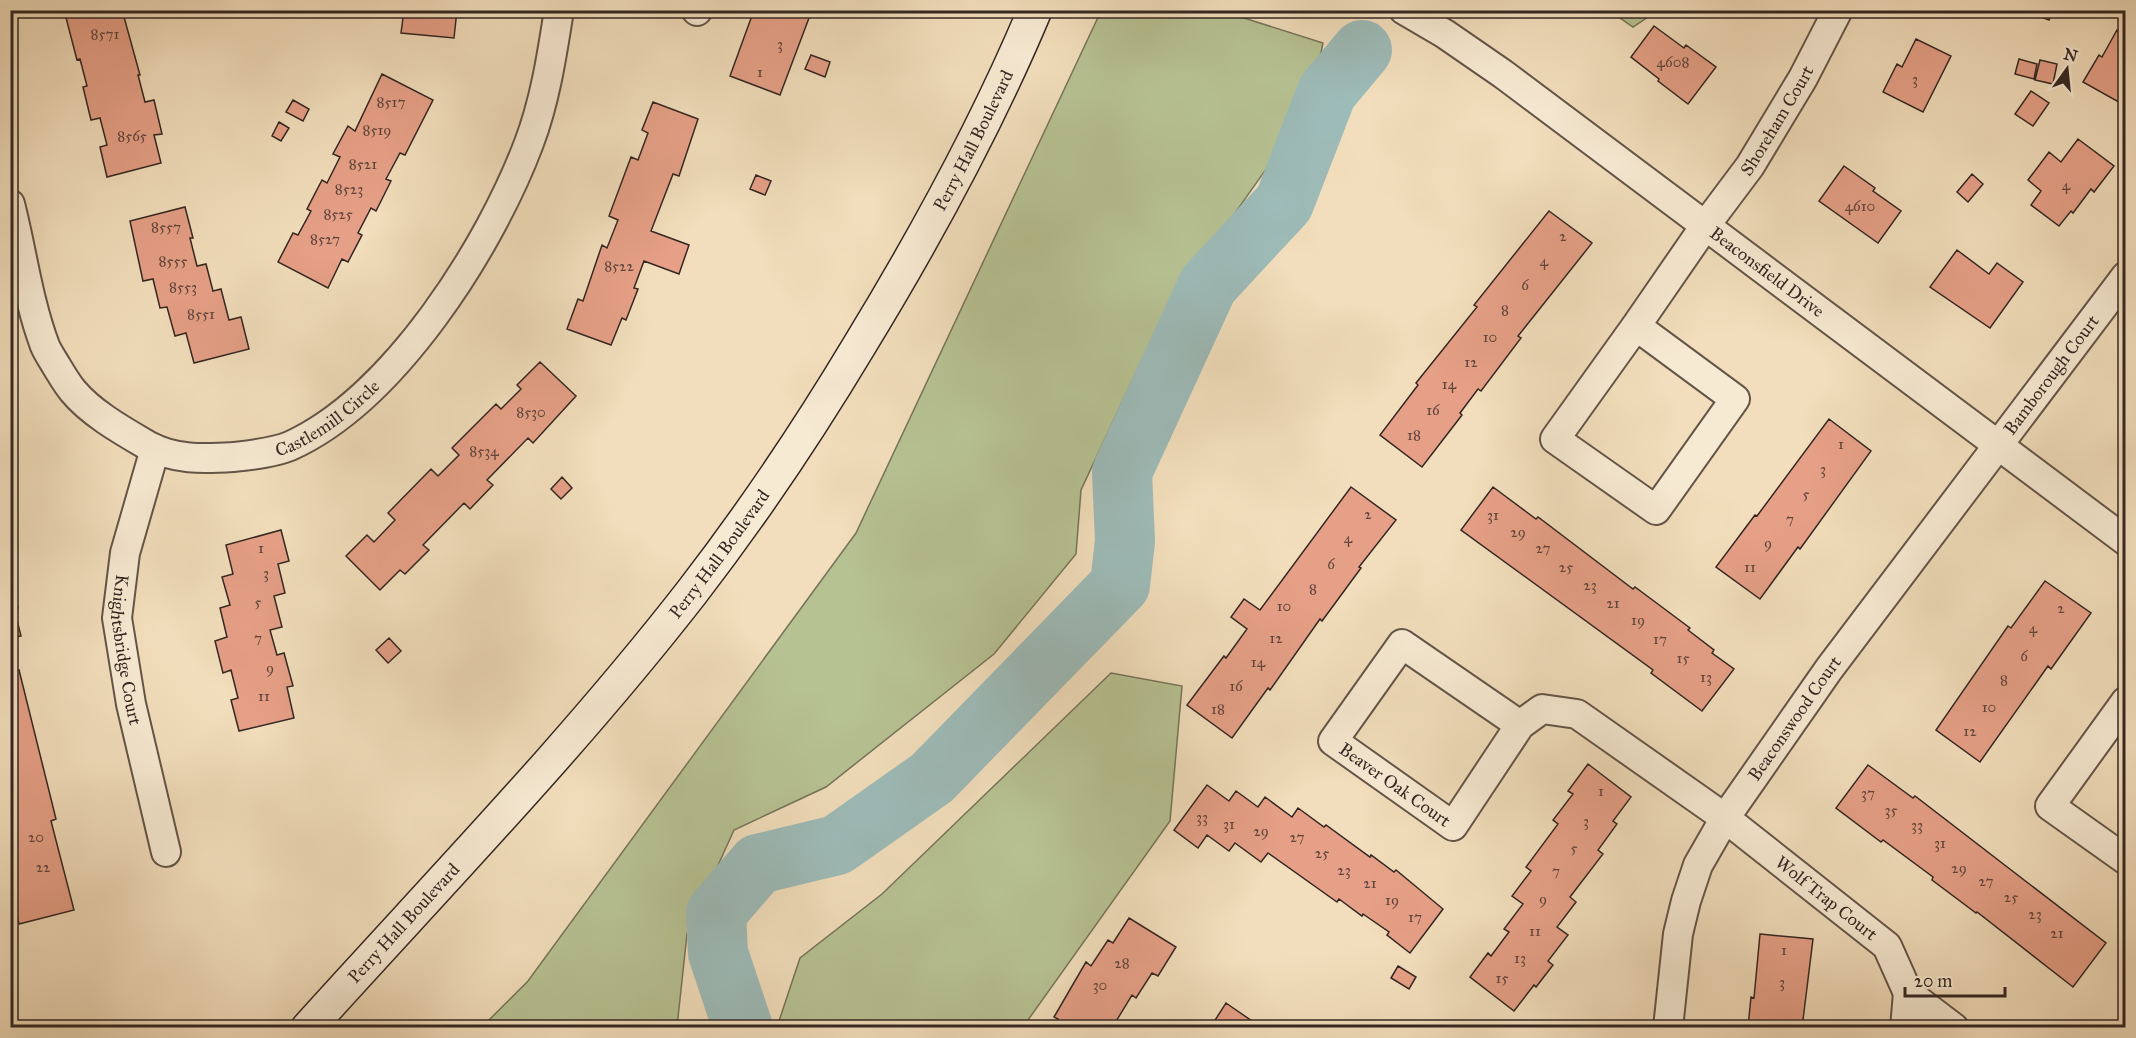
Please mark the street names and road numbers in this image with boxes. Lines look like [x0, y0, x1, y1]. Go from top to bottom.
street label: Shoreham Court [1736, 62, 1819, 180]
street label: Perry Hall Boulevard [929, 67, 1018, 215]
street label: Beaconsfield Drive [1705, 222, 1829, 322]
street label: Bamborough Court [1999, 310, 2104, 439]
street label: Castlemill Circle [272, 375, 384, 461]
street label: Perry Hall Boulevard [664, 485, 774, 623]
street label: Knightsbridge Court [106, 573, 147, 728]
street label: Beaconswood Court [1743, 651, 1846, 785]
street label: Beaver Oak Court [1335, 738, 1455, 832]
street label: Wolf Trap Court [1771, 851, 1882, 945]
street label: Perry Hall Boulevard [343, 859, 464, 988]

